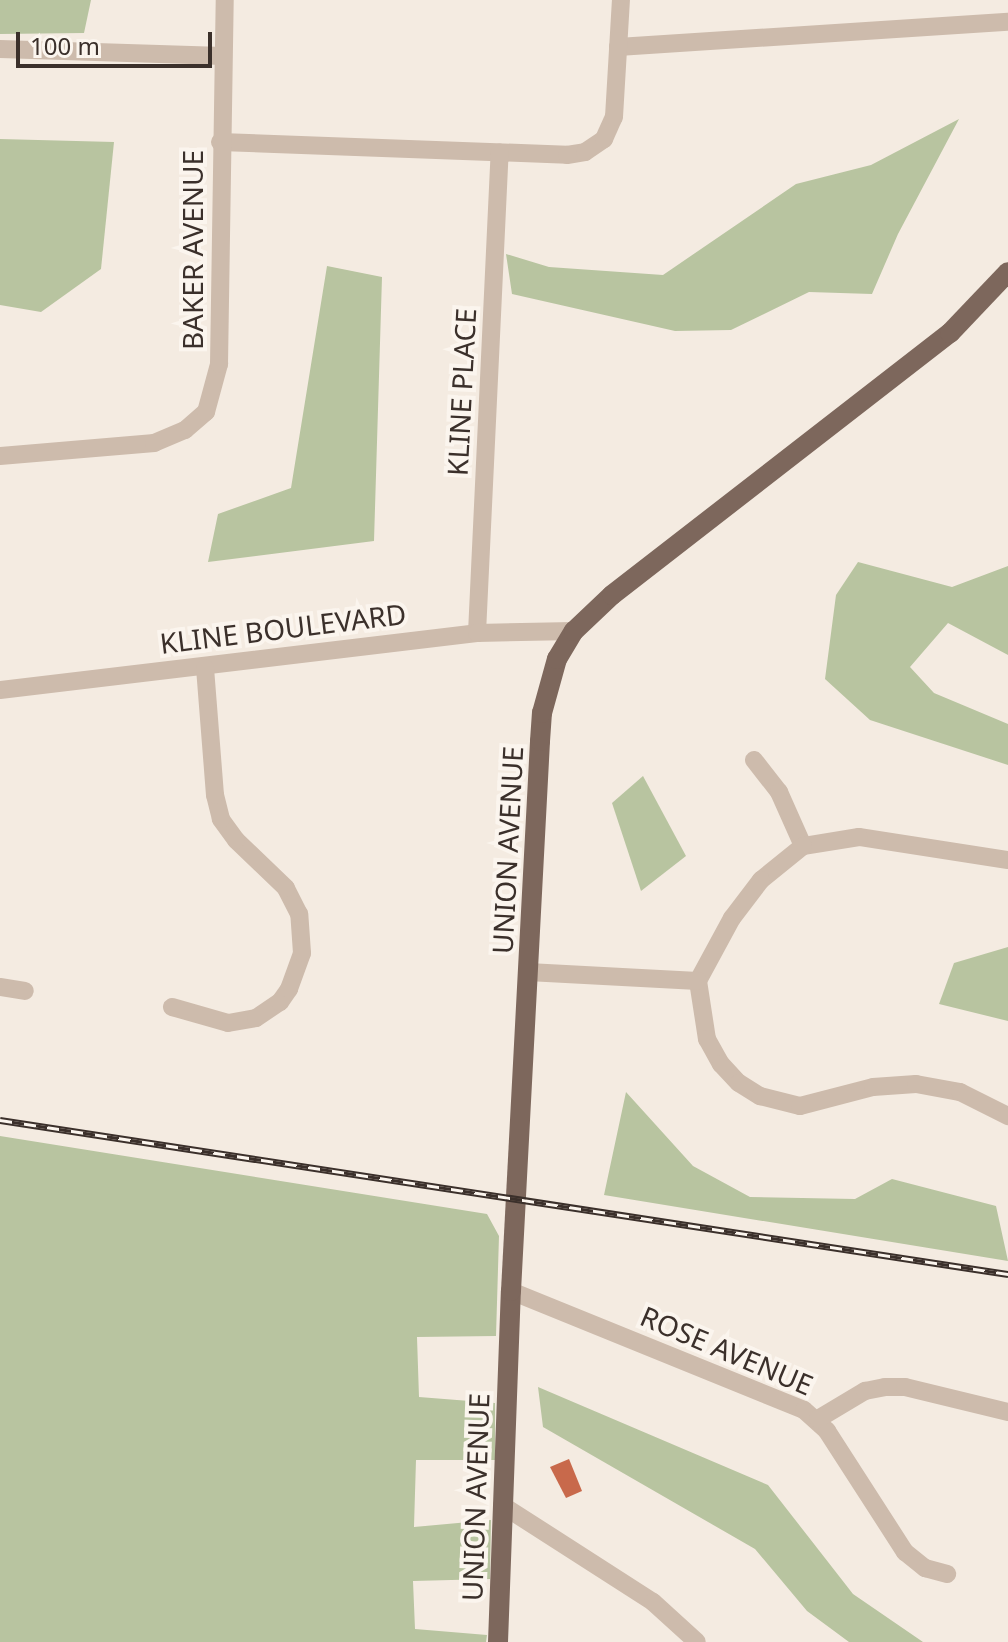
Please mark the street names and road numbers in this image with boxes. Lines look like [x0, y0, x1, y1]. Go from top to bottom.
street label: BAKER AVENUE [175, 150, 209, 350]
street label: KLINE PLACE [440, 307, 482, 477]
street label: KLINE BOULEVARD [158, 596, 408, 660]
street label: UNION AVENUE [485, 745, 529, 955]
street label: ROSE AVENUE [636, 1299, 818, 1401]
street label: UNION AVENUE [455, 1392, 495, 1602]

